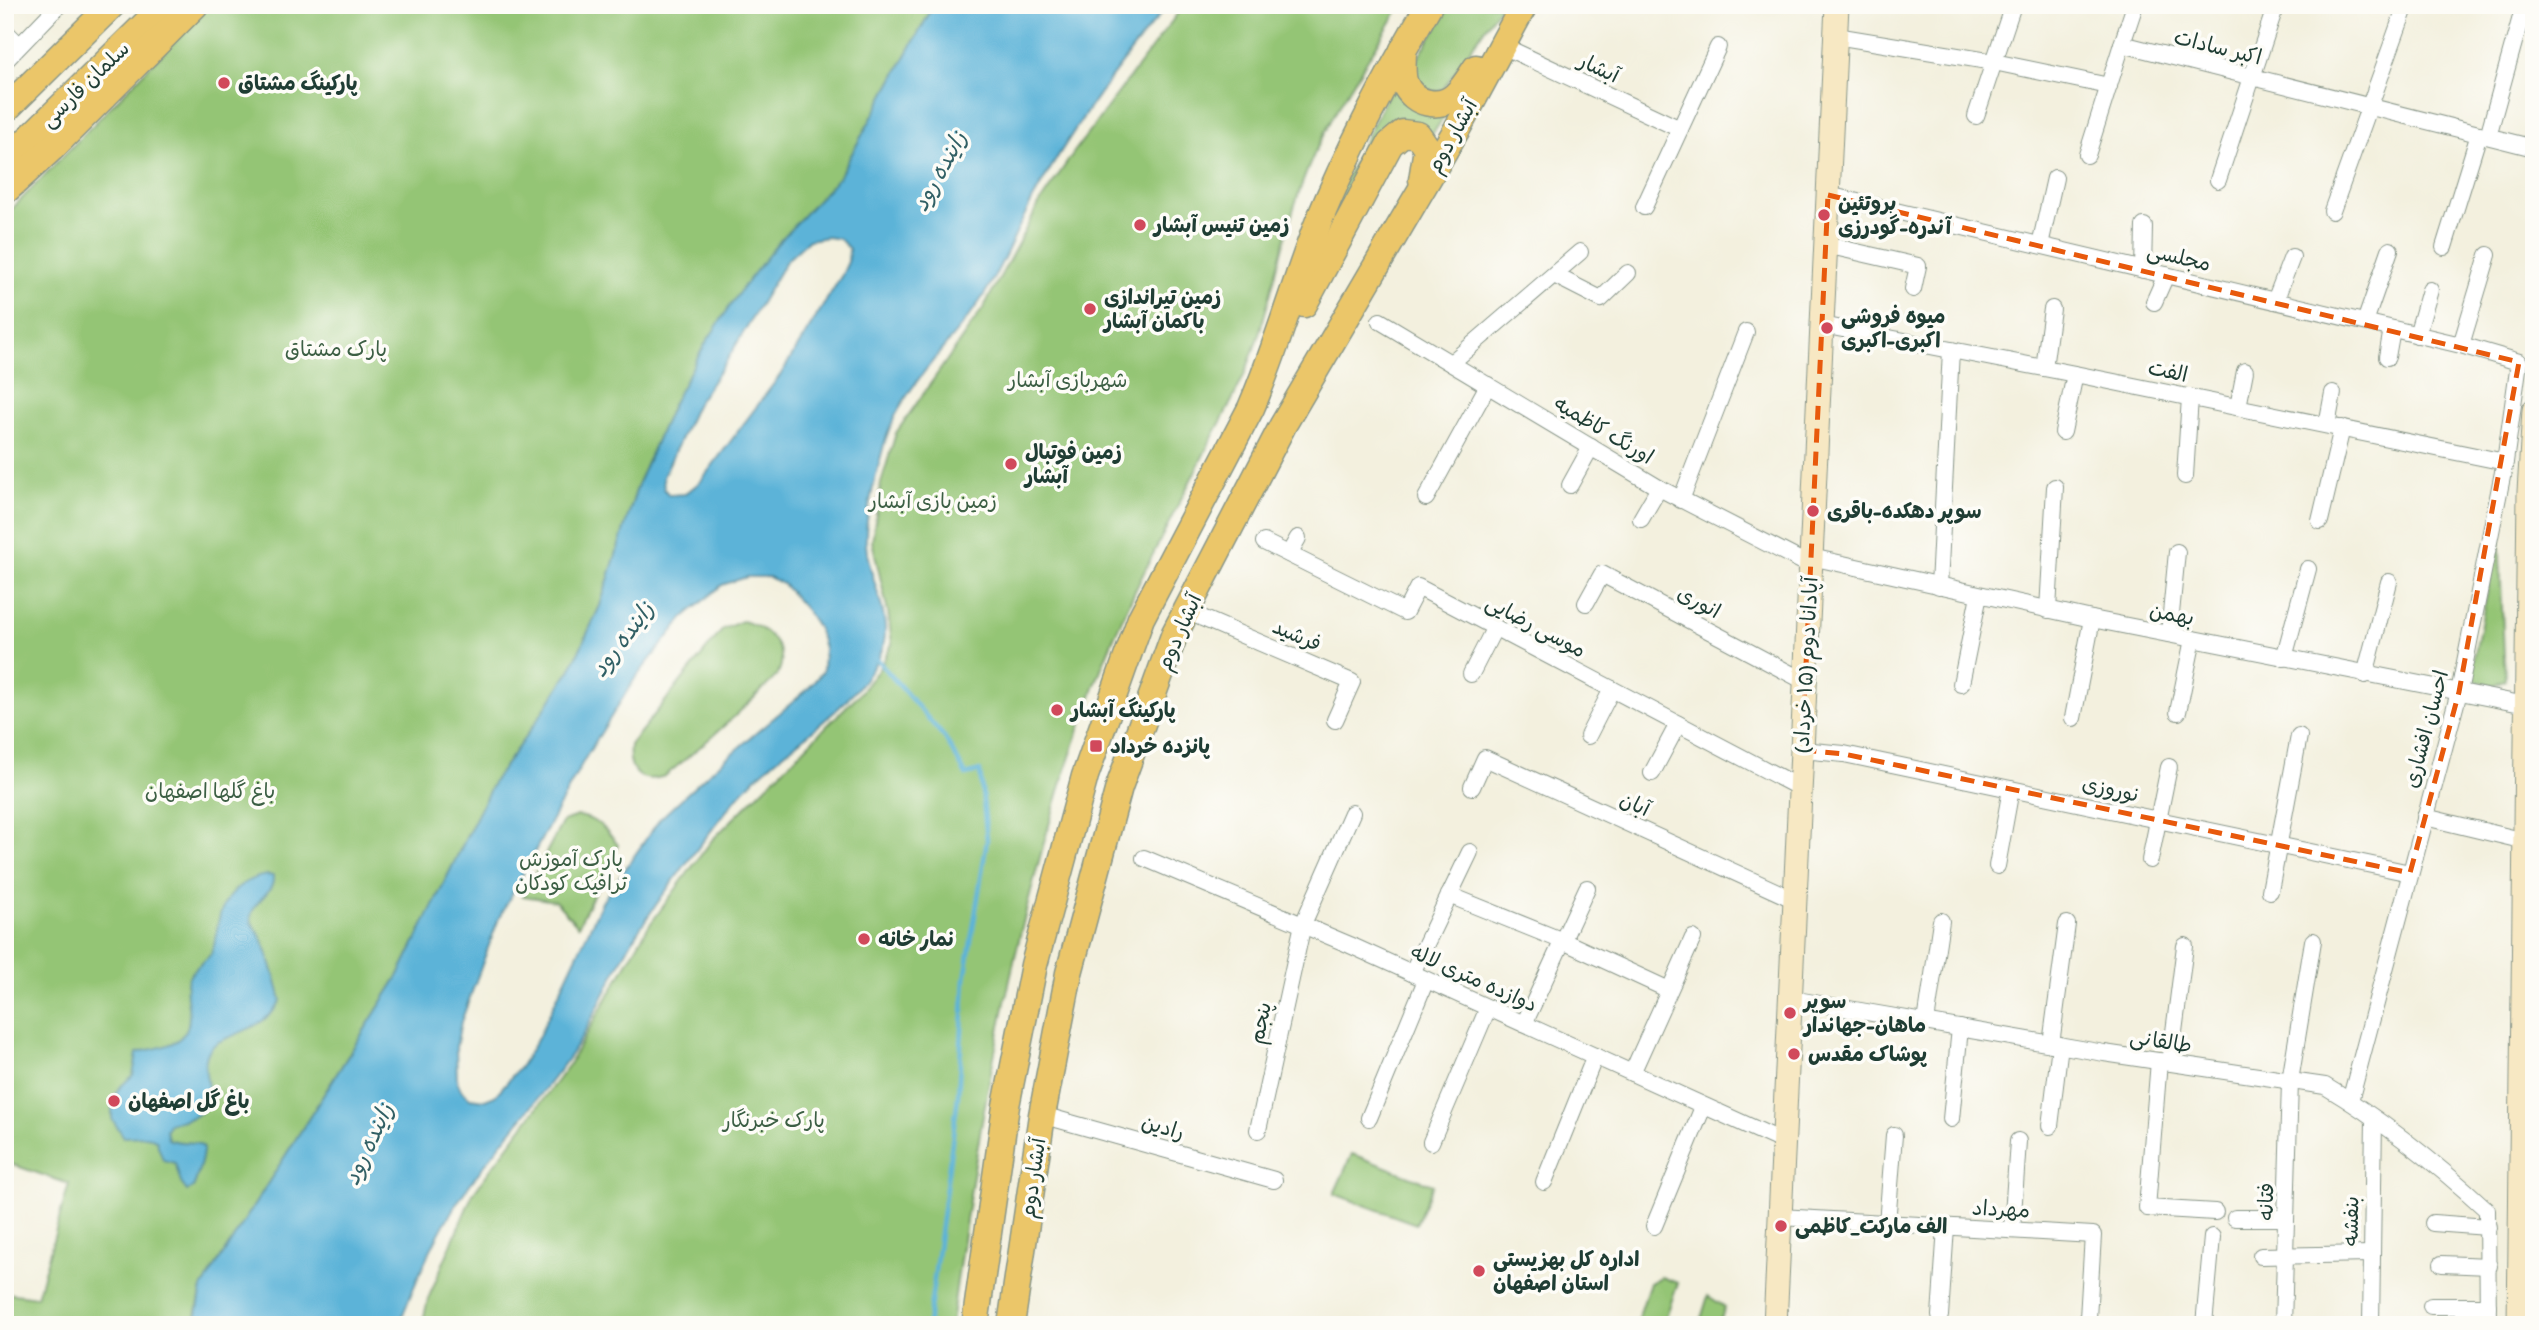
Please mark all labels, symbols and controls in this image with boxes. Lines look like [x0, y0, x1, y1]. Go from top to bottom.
street label: اکبر سادات [2171, 24, 2265, 70]
street label: سلمان فارسی [35, 35, 136, 133]
street label: آبشار [1573, 46, 1624, 89]
place label: پارکینگ مشتاق [238, 70, 358, 96]
marker: پارکینگ مشتاق [216, 75, 232, 91]
street label: آبشار دوم [1421, 93, 1486, 179]
water label: زاینده رود [906, 126, 972, 216]
place label: پروتئین آندره-گودرزی [1838, 190, 1953, 240]
marker: پروتئین آندره-گودرزی [1816, 207, 1832, 223]
place label: زمین تنیس آبشار [1152, 212, 1289, 238]
marker: زمین تنیس آبشار [1132, 217, 1148, 233]
street label: مجلسی [2144, 237, 2213, 278]
place label: زمین تیراندازی باکمان آبشار [1102, 284, 1221, 334]
marker: زمین تیراندازی باکمان آبشار [1082, 301, 1098, 317]
place label: میوه فروشی اکبری-اکبری [1841, 303, 1946, 353]
marker: میوه فروشی اکبری-اکبری [1819, 320, 1835, 336]
park label: پارک مشتاق [285, 336, 387, 362]
street label: الفت [2146, 354, 2190, 387]
park label: شهربازی آبشار [1006, 367, 1128, 393]
street label: اورنگ کاظمیه [1550, 390, 1659, 469]
place label: زمین فوتبال آبشار [1023, 439, 1122, 489]
marker: زمین فوتبال آبشار [1003, 456, 1019, 472]
park label: زمین بازی آبشار [867, 488, 997, 514]
place label: سوپر دهکده-باقری [1827, 498, 1982, 524]
marker: سوپر دهکده-باقری [1805, 503, 1821, 519]
street label: آپادانا دوم (۱۵ خرداد) [1788, 575, 1827, 754]
street label: انوری [1673, 580, 1725, 624]
street label: آبشار دوم [1151, 589, 1210, 676]
street label: موسی رضایی [1481, 589, 1591, 664]
water label: زاینده رود [585, 596, 660, 682]
street label: بهمن [2147, 597, 2197, 631]
street label: فرشید [1269, 613, 1325, 656]
street label: احسان افشاری [2398, 667, 2453, 790]
place label: پارکینگ آبشار [1069, 697, 1176, 723]
marker: پارکینگ آبشار [1049, 702, 1065, 718]
place label: پانزده خرداد [1110, 733, 1210, 759]
marker: پانزده خرداد [1088, 738, 1104, 754]
street label: نوروزی [2080, 770, 2142, 808]
park label: باغ گلها اصفهان [145, 778, 275, 806]
street label: آبان [1616, 786, 1655, 823]
park label: پارک آموزش ترافیک کودکان [515, 846, 628, 896]
place label: نمار خانه [878, 926, 955, 951]
marker: نمار خانه [856, 931, 872, 947]
street label: دوازده متری لاله [1407, 938, 1541, 1017]
place label: سوپر ماهان-جهاندار [1802, 988, 1926, 1037]
street label: پنجم [1243, 1000, 1280, 1047]
marker: سوپر ماهان-جهاندار [1782, 1005, 1798, 1021]
street label: طالقانی [2128, 1023, 2194, 1060]
place label: پوشاک مقدس [1808, 1041, 1927, 1067]
marker: پوشاک مقدس [1786, 1046, 1802, 1062]
place label: باغ گل اصفهان [128, 1088, 250, 1116]
marker: باغ گل اصفهان [106, 1093, 122, 1109]
water label: زاینده رود [337, 1098, 399, 1189]
park label: پارک خبرنگار [721, 1107, 825, 1133]
street label: رادین [1139, 1109, 1187, 1145]
street label: آبشار دوم [1014, 1135, 1055, 1220]
street label: فتانه [2253, 1183, 2278, 1221]
street label: مهرداد [1971, 1194, 2031, 1223]
street label: بنفشه [2338, 1196, 2364, 1246]
place label: الف مارکت_کاظمی [1795, 1213, 1947, 1239]
marker: الف مارکت_کاظمی [1773, 1218, 1789, 1234]
place label: اداره کل بهزیستی استان اصفهان [1493, 1246, 1640, 1295]
marker: اداره کل بهزیستی استان اصفهان [1471, 1263, 1487, 1279]

